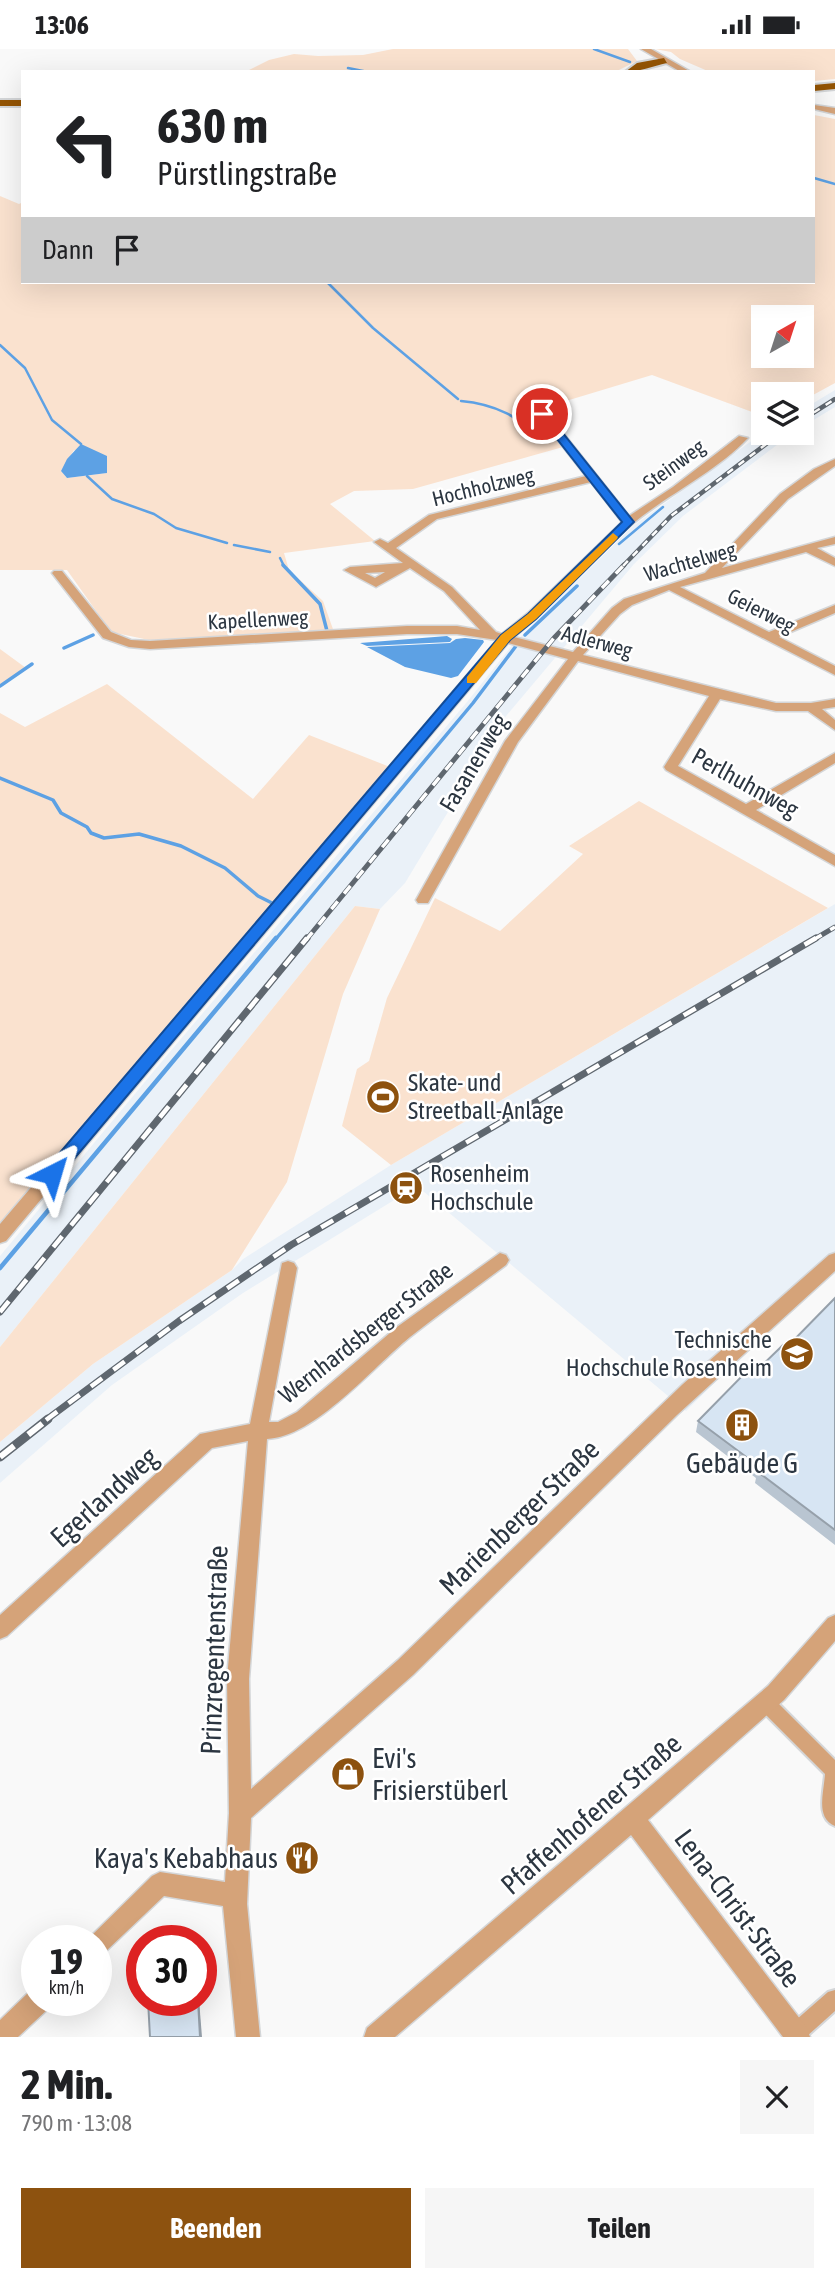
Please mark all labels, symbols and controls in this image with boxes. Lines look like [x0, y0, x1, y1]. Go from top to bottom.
text: 13:06 [35, 10, 89, 40]
text: 630 m [157, 97, 268, 153]
icon: left [42, 98, 133, 189]
text: Pürstlingstraße [157, 155, 337, 192]
icon: arrive [108, 231, 146, 269]
text: Dann [42, 235, 94, 265]
north arrow [751, 305, 814, 367]
map controls [751, 305, 814, 445]
button: layers [751, 382, 814, 445]
pin [512, 384, 572, 444]
icon: arrive [523, 395, 561, 433]
street label: Steinweg [638, 434, 709, 495]
street label: Hochholzweg [429, 462, 536, 510]
street label: Wachtelweg [641, 537, 738, 586]
street label: Geierweg [724, 583, 799, 637]
street label: Kapellenweg [207, 604, 309, 634]
street label: Adlerweg [559, 620, 635, 662]
street label: Fasanenweg [434, 708, 514, 817]
street label: Perlhuhnweg [687, 742, 804, 823]
place label: Skate- und Streetball-Anlage [408, 1069, 564, 1124]
sports icon: Skate- und Streetball-Anlage [364, 1078, 402, 1116]
position arrow [15, 1137, 89, 1211]
place label: Rosenheim Hochschule [430, 1160, 533, 1215]
station icon: Rosenheim Hochschule [387, 1169, 425, 1207]
street label: Wernhardsberger Straße [274, 1256, 458, 1409]
place label: Technische Hochschule Rosenheim [566, 1326, 772, 1381]
school or university icon: Technische Hochschule Rosenheim [778, 1335, 816, 1373]
building icon: Gebäude G [723, 1406, 761, 1444]
street label: Marienberger Straße [433, 1433, 605, 1601]
street label: Egerlandweg [44, 1441, 164, 1553]
place label: Gebäude G [686, 1447, 798, 1479]
street label: Prinzregentenstraße [194, 1545, 234, 1755]
street label: Pfaffenhofener Straße [494, 1727, 688, 1901]
place label: Evi's Frisierstüberl [372, 1742, 508, 1806]
shop icon: Evi's Frisierstüberl [329, 1755, 367, 1793]
street label: Lena-Christ-Straße [668, 1823, 808, 1993]
restaurant icon: Kaya's Kebabhaus [283, 1839, 321, 1877]
place label: Kaya's Kebabhaus [94, 1842, 278, 1874]
speed limit sign: 30 [126, 1925, 217, 2016]
text: 19 [50, 1941, 83, 1981]
text: km/h [49, 1977, 84, 1998]
text: 2 Min. [21, 2060, 112, 2108]
button: close [740, 2060, 814, 2134]
text: 790 m · 13:08 [21, 2110, 132, 2136]
button: Beenden [21, 2188, 411, 2268]
button: Teilen [425, 2188, 814, 2268]

